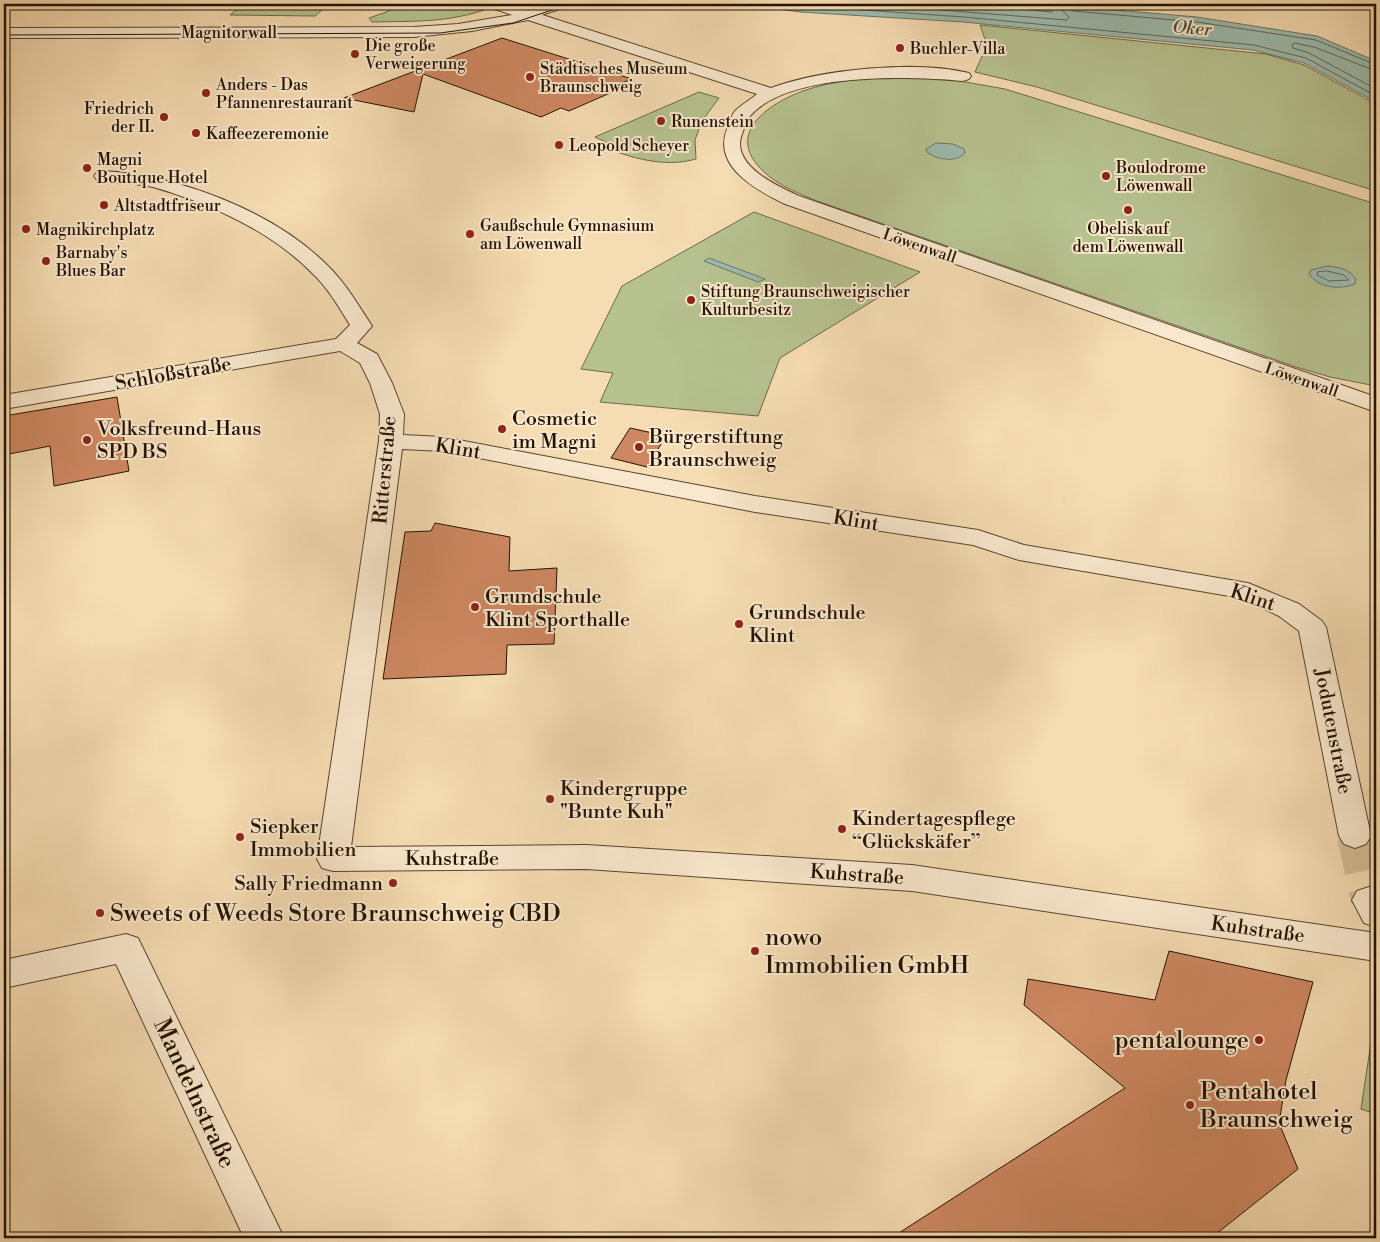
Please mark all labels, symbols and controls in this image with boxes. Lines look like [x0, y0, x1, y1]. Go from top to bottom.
water label: Oker [1171, 15, 1213, 42]
street label: Magnitorwall [181, 23, 277, 43]
place label: Die große Verweigerung [364, 36, 466, 74]
place label: Buchler-Villa [909, 39, 1006, 59]
marker: Buchler-Villa [894, 42, 906, 54]
marker: Die große Verweigerung [349, 48, 361, 60]
place label: Städtisches Museum Braunschweig [539, 59, 688, 97]
marker: Städtisches Museum Braunschweig [524, 71, 536, 83]
place label: Anders - Das Pfannenrestaurant [215, 75, 353, 113]
marker: Anders - Das Pfannenrestaurant [200, 87, 212, 99]
place label: Friedrich der II. [84, 99, 154, 137]
marker: Friedrich der II. [158, 111, 170, 123]
place label: Runenstein [671, 112, 754, 132]
marker: Runenstein [655, 115, 667, 127]
place label: Kaffeezeremonie [206, 124, 329, 144]
marker: Kaffeezeremonie [190, 127, 202, 139]
place label: Leopold Scheyer [569, 136, 689, 156]
marker: Leopold Scheyer [553, 139, 565, 151]
place label: Magni Boutique Hotel [96, 150, 208, 188]
place label: Boulodrome Löwenwall [1115, 158, 1206, 196]
marker: Magni Boutique Hotel [81, 162, 93, 174]
marker: Boulodrome Löwenwall [1100, 170, 1112, 182]
place label: Altstadtfriseur [113, 196, 221, 216]
marker: Altstadtfriseur [98, 199, 110, 211]
marker: Obelisk auf dem Löwenwall [1122, 204, 1134, 216]
place label: Gaußschule Gymnasium am Löwenwall [480, 216, 654, 254]
place label: Obelisk auf dem Löwenwall [1072, 219, 1184, 257]
place label: Magnikirchplatz [36, 220, 155, 240]
marker: Magnikirchplatz [20, 223, 32, 235]
street label: Löwenwall [880, 224, 959, 268]
marker: Gaußschule Gymnasium am Löwenwall [464, 228, 476, 240]
place label: Barnaby's Blues Bar [55, 243, 127, 281]
marker: Barnaby's Blues Bar [40, 255, 52, 267]
place label: Stiftung Braunschweigischer Kulturbesitz [701, 282, 910, 320]
marker: Stiftung Braunschweigischer Kulturbesitz [685, 294, 697, 306]
street label: Schloßstraße [113, 352, 233, 397]
street label: Löwenwall [1262, 358, 1341, 402]
place label: Cosmetic im Magni [512, 407, 597, 455]
street label: Ritterstraße [368, 415, 403, 525]
place label: Volksfreund-Haus SPD BS [96, 417, 261, 465]
marker: Cosmetic im Magni [496, 423, 508, 435]
place label: Bürgerstiftung Braunschweig [648, 425, 784, 473]
marker: Volksfreund-Haus SPD BS [81, 434, 93, 446]
street label: Klint [433, 434, 482, 465]
marker: Bürgerstiftung Braunschweig [633, 441, 645, 453]
street label: Klint [831, 506, 880, 537]
street label: Klint [1227, 579, 1278, 617]
place label: Grundschule Klint Sporthalle [485, 585, 630, 633]
marker: Grundschule Klint Sporthalle [469, 601, 481, 613]
place label: Grundschule Klint [749, 601, 866, 649]
marker: Grundschule Klint [733, 618, 745, 630]
street label: Jodutenstraße [1308, 665, 1357, 796]
place label: Kindergruppe "Bunte Kuh" [560, 777, 688, 825]
marker: Kindergruppe "Bunte Kuh" [544, 793, 556, 805]
place label: Kindertagespflege “Glückskäfer” [852, 807, 1016, 855]
place label: Siepker Immobilien [250, 815, 356, 863]
marker: Kindertagespflege “Glückskäfer” [836, 823, 848, 835]
marker: Siepker Immobilien [234, 831, 246, 843]
street label: Kuhstraße [405, 847, 499, 872]
street label: Kuhstraße [809, 860, 905, 891]
place label: Sally Friedmann [234, 872, 383, 897]
marker: Sally Friedmann [387, 877, 399, 889]
place label: Sweets of Weeds Store Braunschweig CBD [110, 899, 561, 929]
marker: Sweets of Weeds Store Braunschweig CBD [94, 907, 106, 919]
street label: Kuhstraße [1209, 912, 1306, 949]
place label: nowo Immobilien GmbH [765, 923, 969, 981]
marker: nowo Immobilien GmbH [749, 945, 761, 957]
street label: Mandelnstraße [146, 1014, 242, 1173]
place label: pentalounge [1115, 1026, 1249, 1056]
marker: pentalounge [1253, 1034, 1265, 1046]
place label: Pentahotel Braunschweig [1199, 1077, 1353, 1135]
marker: Pentahotel Braunschweig [1184, 1099, 1196, 1111]

